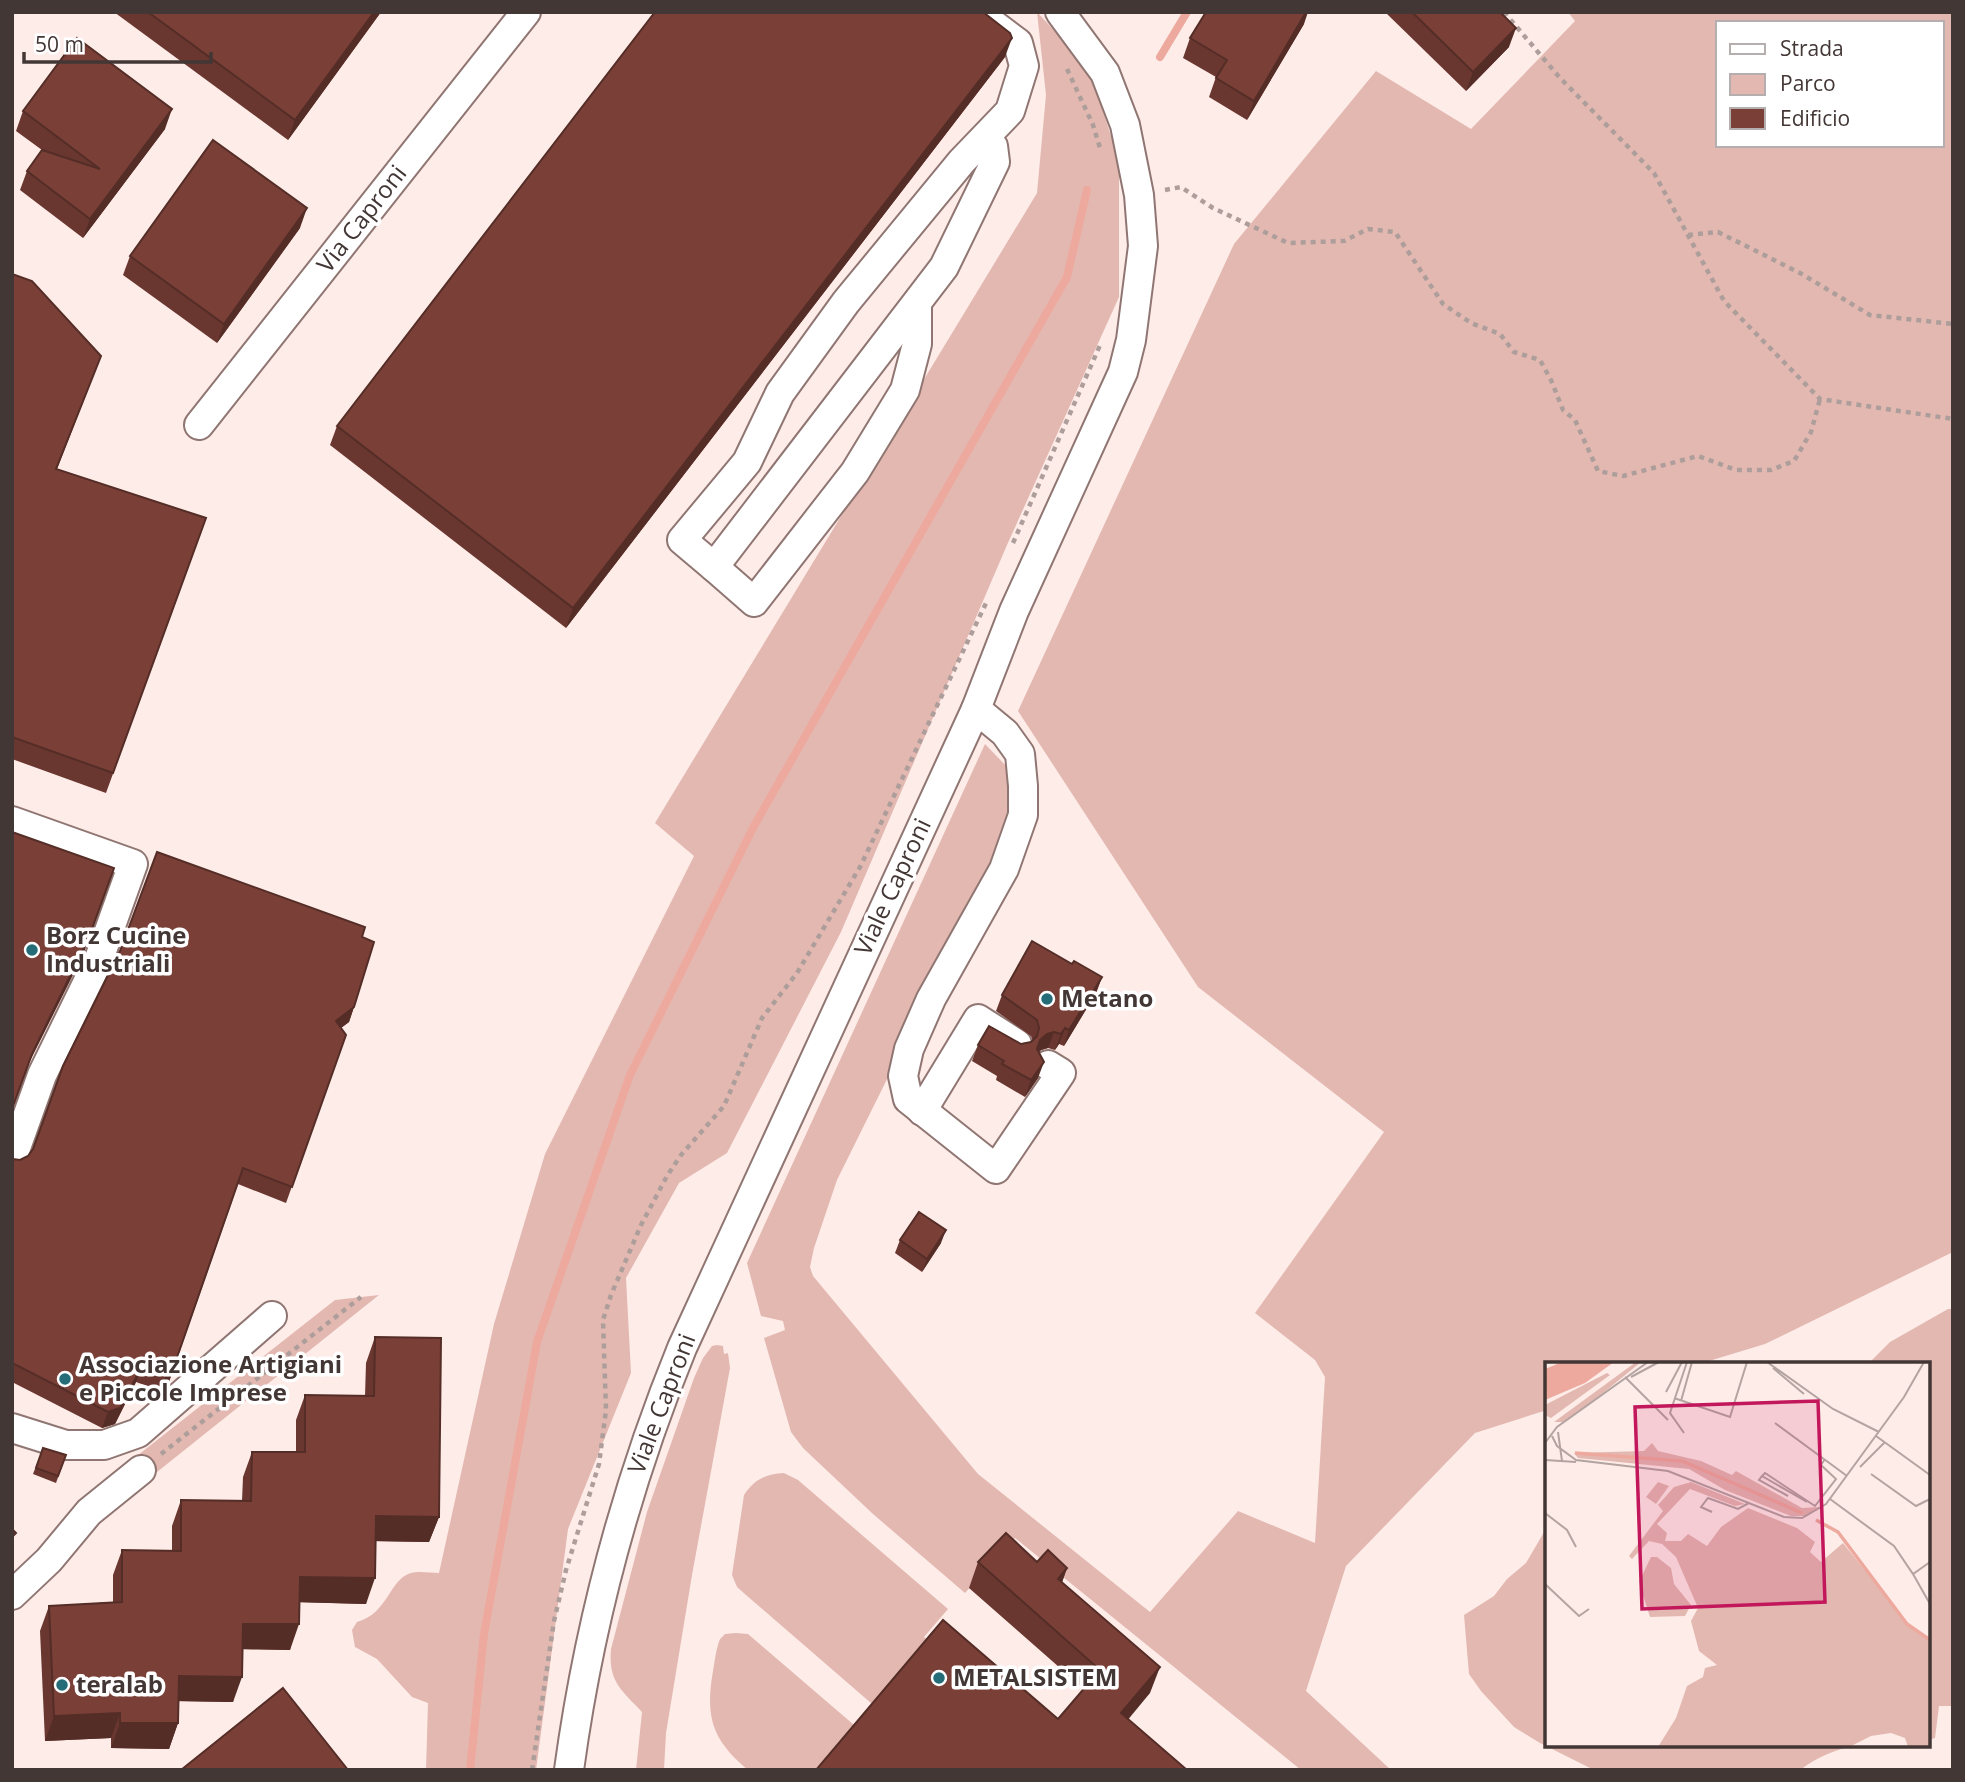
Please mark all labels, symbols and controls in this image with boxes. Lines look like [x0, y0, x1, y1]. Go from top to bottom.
scale bar [24, 21, 212, 65]
legend [1716, 21, 1944, 147]
text: 50 m [35, 30, 84, 58]
text: Strada [1780, 34, 1844, 62]
text: Parco [1780, 69, 1836, 97]
text: Edificio [1780, 104, 1850, 132]
street label: Via Caproni [308, 157, 413, 279]
street label: Viale Caproni [845, 812, 938, 960]
place label: Borz Cucine Industriali [46, 918, 187, 979]
marker: Borz Cucine Industriali [24, 942, 40, 958]
place label: Metano [1061, 981, 1153, 1014]
marker: Metano [1039, 991, 1055, 1007]
street label: Viale Caproni [619, 1329, 702, 1478]
place label: Associazione Artigiani e Piccole Imprese [79, 1347, 342, 1408]
inset map [1545, 1362, 1930, 1747]
marker: Associazione Artigiani e Piccole Imprese [57, 1371, 73, 1387]
place label: METALSISTEM [953, 1660, 1117, 1693]
place label: teralab [76, 1667, 163, 1700]
marker: METALSISTEM [931, 1670, 947, 1686]
marker: teralab [54, 1677, 70, 1693]

